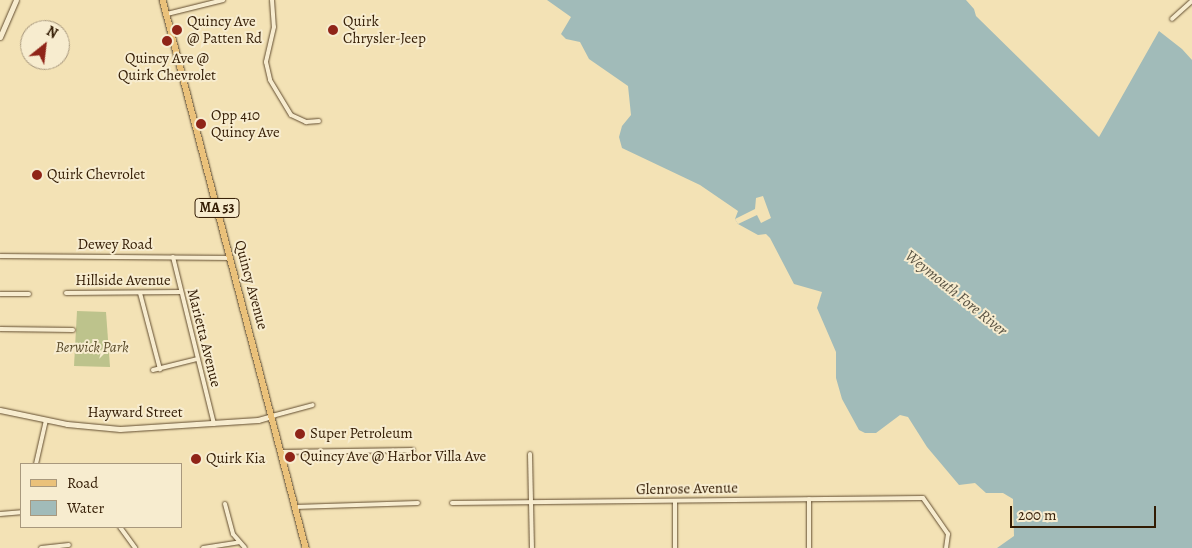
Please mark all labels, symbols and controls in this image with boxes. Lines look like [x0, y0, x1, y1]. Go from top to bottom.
place label: Quincy Ave @ Patten Rd [187, 12, 262, 47]
place label: Quirk Chrysler-Jeep [343, 12, 426, 47]
north arrow [20, 20, 70, 70]
text: N [43, 22, 61, 43]
marker: Quincy Ave @ Patten Rd [171, 24, 183, 36]
marker: Quirk Chrysler-Jeep [327, 24, 339, 36]
marker: Quincy Ave @ Quirk Chevrolet [161, 35, 173, 47]
place label: Quincy Ave @ Quirk Chevrolet [118, 49, 216, 84]
place label: Opp 410 Quincy Ave [211, 106, 280, 141]
marker: Opp 410 Quincy Ave [195, 118, 207, 130]
place label: Quirk Chevrolet [47, 166, 145, 184]
marker: Quirk Chevrolet [31, 169, 43, 181]
road number: MA 53 [194, 197, 240, 220]
street label: Dewey Road [77, 236, 153, 254]
street label: Quincy Avenue [230, 238, 272, 332]
water label: Weymouth Fore River [901, 246, 1011, 340]
street label: Hillside Avenue [75, 272, 171, 290]
street label: Marietta Avenue [183, 287, 225, 389]
park label: Berwick Park [55, 339, 129, 357]
street label: Hayward Street [87, 404, 183, 422]
place label: Super Petroleum [310, 425, 413, 443]
marker: Super Petroleum [294, 428, 306, 440]
place label: Quincy Ave @ Harbor Villa Ave [300, 448, 486, 466]
place label: Quirk Kia [206, 450, 266, 468]
marker: Quincy Ave @ Harbor Villa Ave [284, 451, 296, 463]
marker: Quirk Kia [190, 453, 202, 465]
legend [20, 463, 182, 528]
text: Road [67, 473, 98, 493]
street label: Glenrose Avenue [636, 479, 738, 499]
scale bar [1012, 496, 1158, 528]
text: Water [67, 498, 104, 518]
text: 200 m [1018, 505, 1057, 525]

